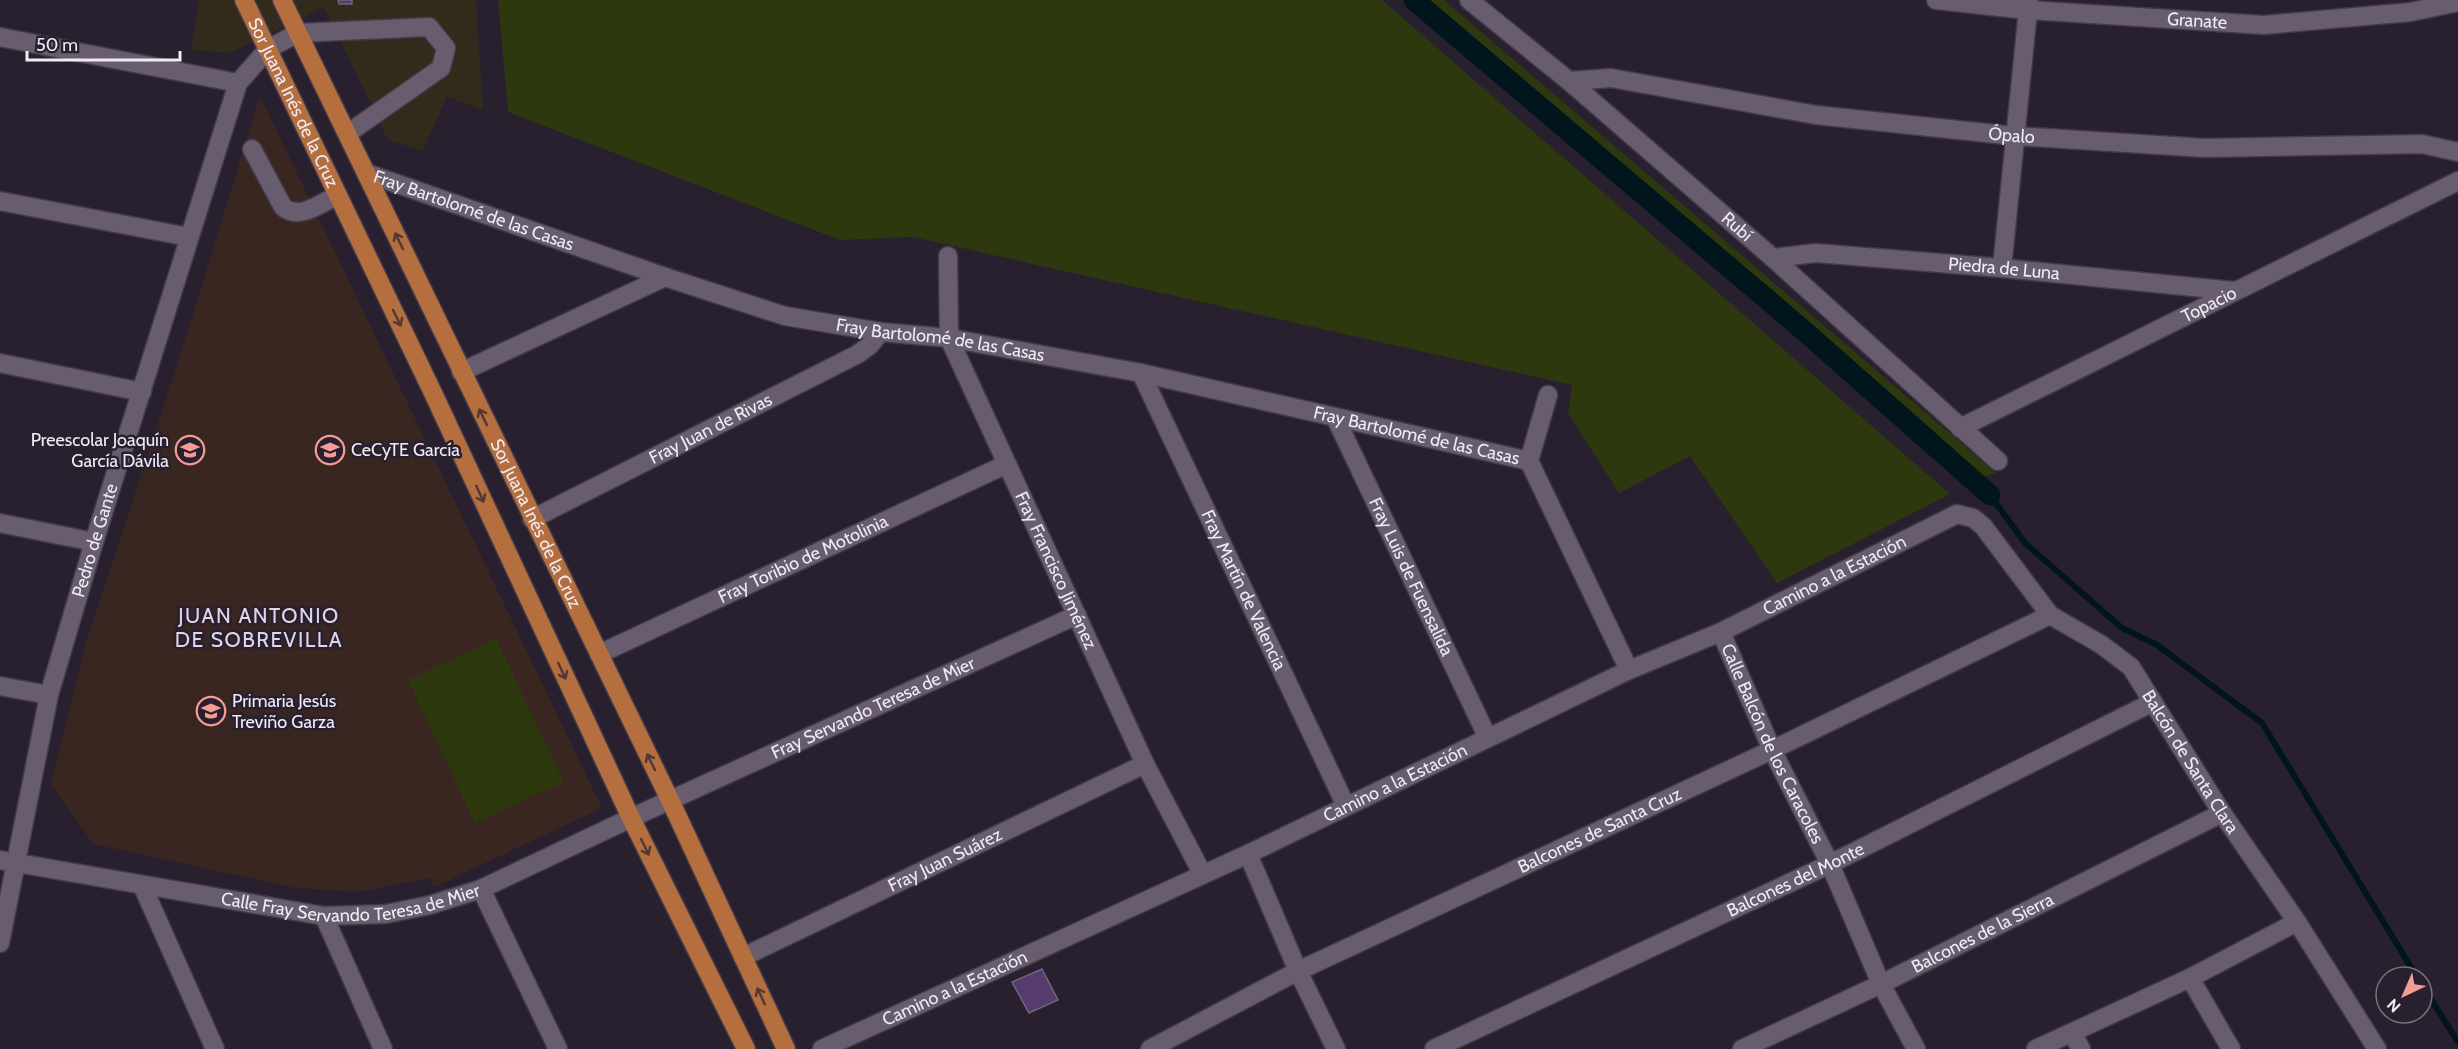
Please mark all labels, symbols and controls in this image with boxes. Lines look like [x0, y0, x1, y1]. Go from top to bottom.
street label: Granate [2167, 8, 2228, 34]
street label: Sor Juana Inés de la Cruz [243, 14, 344, 192]
scale bar [27, 24, 180, 62]
text: 50 m [36, 34, 78, 56]
street label: Ópalo [1987, 122, 2035, 148]
street label: Fray Bartolomé de las Casas [371, 165, 577, 255]
street label: Rubí [1717, 207, 1757, 246]
one-way arrow [392, 233, 404, 251]
street label: Piedra de Luna [1947, 253, 2061, 285]
street label: Topacio [2178, 282, 2240, 327]
one-way arrow [391, 308, 403, 326]
street label: Fray Bartolomé de las Casas [834, 314, 1046, 366]
street label: Fray Juan de Rivas [645, 388, 776, 469]
street label: Fray Bartolomé de las Casas [1311, 401, 1522, 470]
one-way arrow [477, 409, 489, 427]
place label: Preescolar Joaquín García Dávila [31, 429, 169, 472]
school or university icon: Preescolar Joaquín García Dávila [174, 434, 206, 466]
school or university icon: CeCyTE García [314, 434, 346, 466]
street label: Sor Juana Inés de la Cruz [486, 435, 587, 612]
place label: CeCyTE García [351, 439, 460, 461]
street label: Pedro de Gante [67, 481, 123, 600]
one-way arrow [475, 485, 487, 503]
street label: Fray Francisco Jiménez [1010, 488, 1102, 653]
street label: Fray Luis de Fuensalida [1364, 494, 1458, 660]
street label: Fray Martín de Valencia [1196, 506, 1291, 674]
street label: Fray Toribio de Motolinia [714, 510, 892, 608]
street label: Camino a la Estación [1759, 530, 1910, 620]
district label: JUAN ANTONIO DE SOBREVILLA [175, 603, 343, 652]
street label: Calle Balcón de los Caracoles [1716, 640, 1829, 847]
street label: Fray Servando Teresa de Mier [768, 652, 978, 764]
one-way arrow [557, 661, 569, 679]
street label: Balcón de Santa Clara [2137, 686, 2244, 838]
place label: Primaria Jesús Treviño Garza [232, 690, 336, 733]
school or university icon: Primaria Jesús Treviño Garza [195, 695, 227, 727]
street label: Camino a la Estación [1320, 739, 1471, 827]
one-way arrow [645, 754, 657, 772]
street label: Balcones de Santa Cruz [1514, 783, 1685, 878]
street label: Fray Juan Suárez [884, 823, 1006, 897]
one-way arrow [640, 838, 652, 856]
street label: Balcones del Monte [1723, 838, 1868, 922]
street label: Calle Fray Servando Teresa de Mier [220, 879, 483, 927]
street label: Balcones de la Sierra [1908, 888, 2057, 978]
street label: Camino a la Estación [879, 946, 1031, 1031]
north arrow [2374, 965, 2434, 1025]
one-way arrow [754, 987, 765, 1005]
text: N [2383, 995, 2405, 1016]

